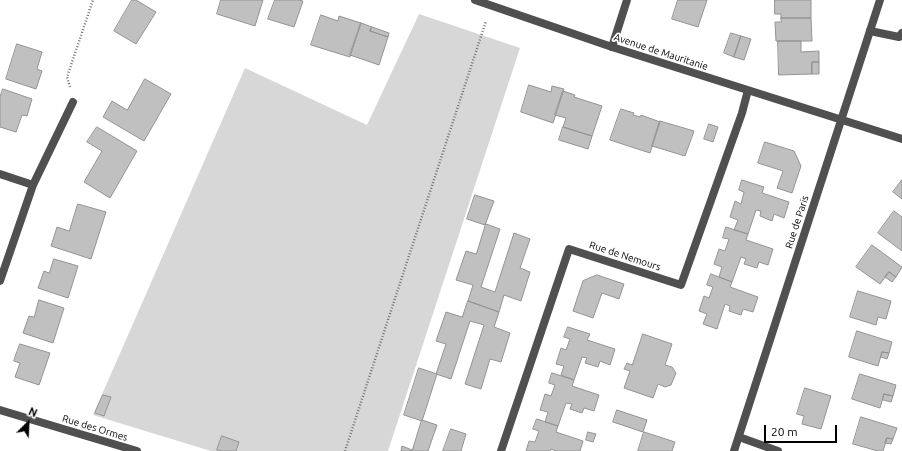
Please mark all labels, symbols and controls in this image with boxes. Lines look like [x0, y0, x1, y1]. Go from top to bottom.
street label: Avenue de Mauritanie [612, 31, 710, 73]
street label: Rue de Paris [783, 194, 811, 250]
street label: Rue de Nemours [588, 239, 662, 273]
north arrow [8, 403, 48, 443]
text: N [27, 405, 39, 419]
street label: Rue des Ormes [61, 412, 129, 444]
scale bar [766, 417, 839, 443]
text: 20 m [771, 425, 798, 438]

